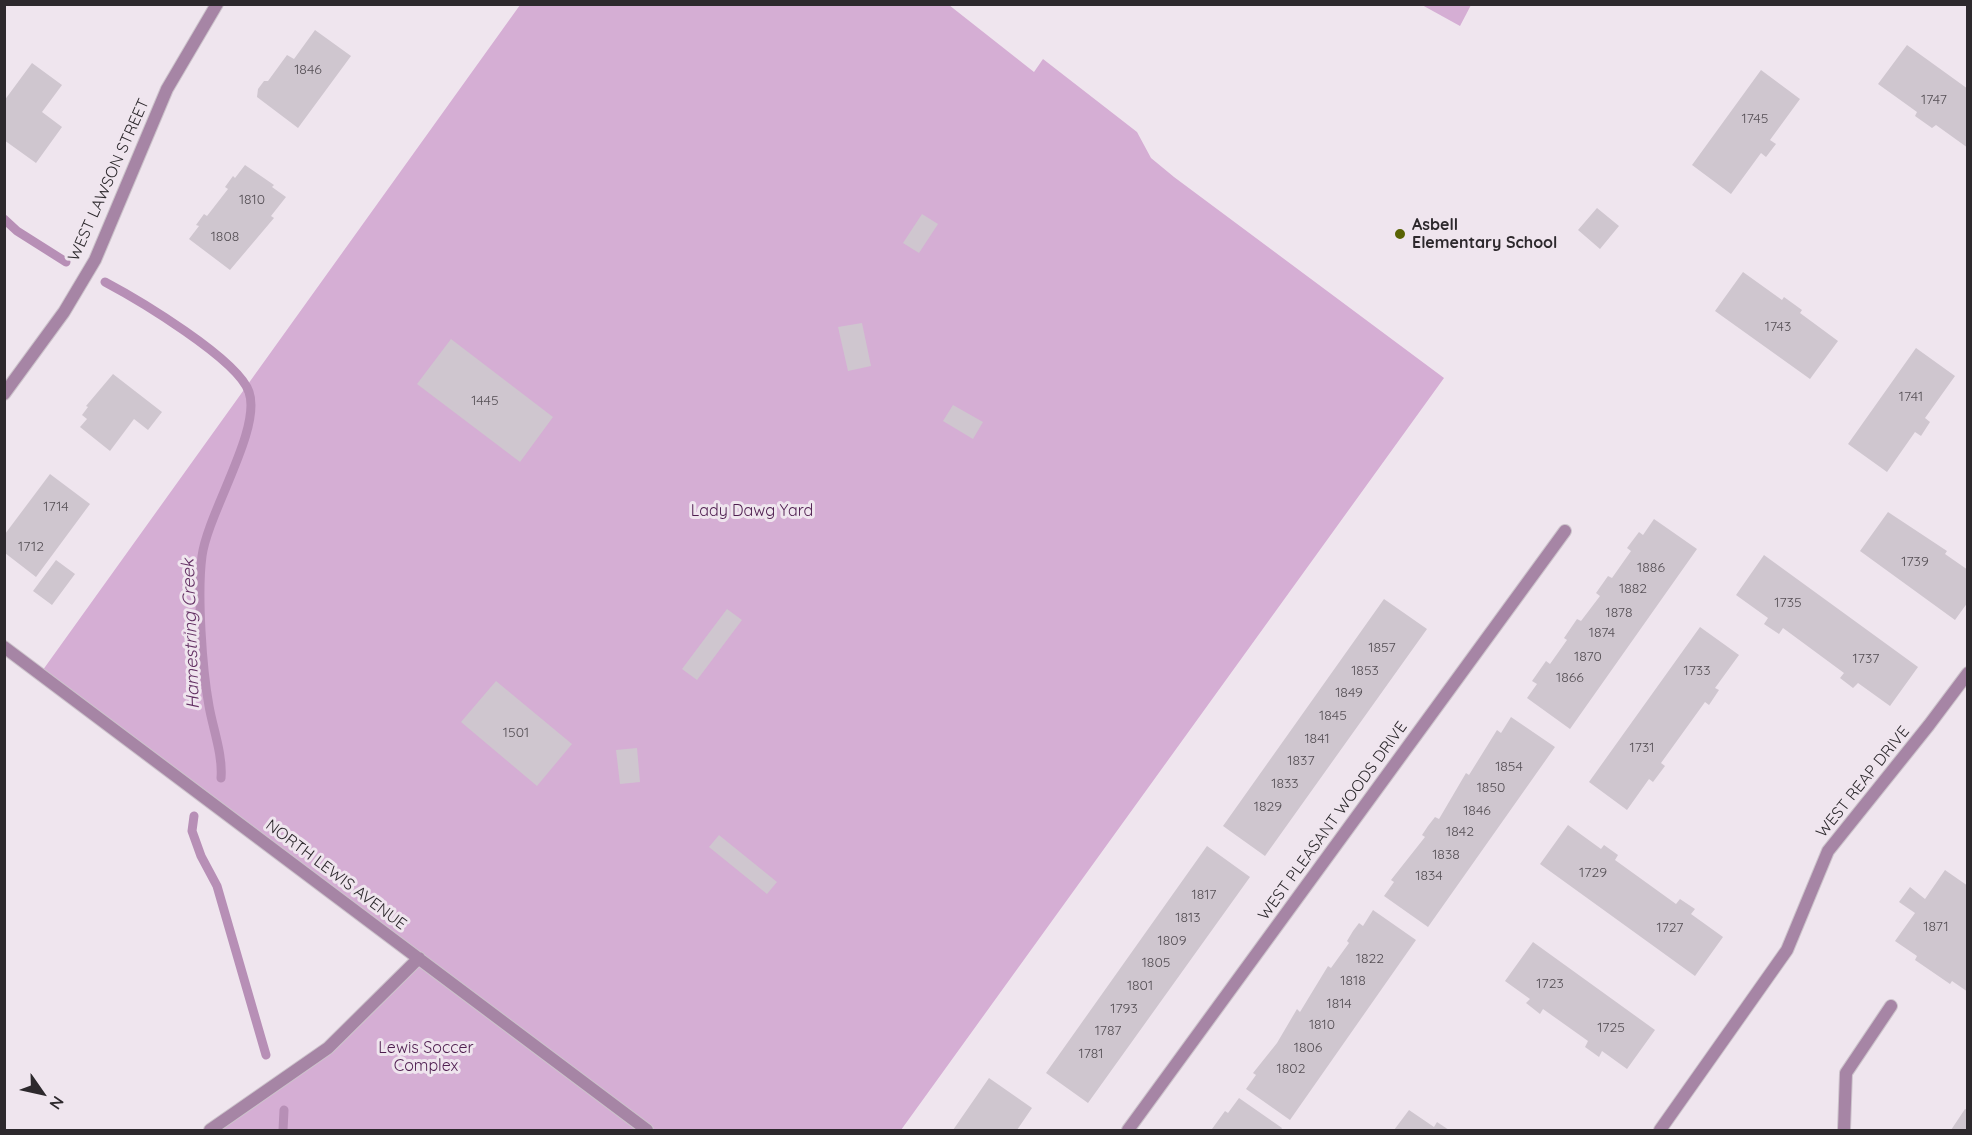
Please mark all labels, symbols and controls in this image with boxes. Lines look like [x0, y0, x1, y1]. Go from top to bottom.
house number: 1846 [294, 62, 322, 78]
house number: 1747 [1921, 92, 1947, 108]
street label: WEST LAWSON STREET [64, 96, 154, 264]
house number: 1745 [1742, 111, 1768, 127]
house number: 1810 [239, 192, 265, 208]
place label: Asbell Elementary School [1412, 215, 1557, 253]
marker: Asbell Elementary School [1393, 227, 1407, 241]
house number: 1808 [211, 229, 239, 245]
house number: 1743 [1765, 319, 1791, 335]
house number: 1741 [1899, 389, 1923, 405]
house number: 1445 [471, 393, 499, 409]
house number: 1714 [43, 499, 69, 515]
park label: Lady Dawg Yard [691, 501, 813, 521]
house number: 1712 [18, 539, 44, 555]
house number: 1739 [1901, 554, 1929, 570]
water label: Hamestring Creek [178, 558, 204, 710]
house number: 1886 [1637, 560, 1665, 576]
house number: 1882 [1619, 581, 1647, 597]
house number: 1735 [1774, 595, 1802, 611]
house number: 1878 [1605, 605, 1633, 621]
house number: 1874 [1589, 625, 1615, 641]
house number: 1857 [1368, 640, 1396, 656]
house number: 1870 [1574, 649, 1602, 665]
house number: 1737 [1853, 651, 1879, 667]
house number: 1853 [1351, 663, 1379, 679]
house number: 1733 [1683, 663, 1711, 679]
house number: 1866 [1556, 670, 1584, 686]
house number: 1849 [1335, 685, 1363, 701]
house number: 1845 [1319, 708, 1347, 724]
street label: WEST PLEASANT WOODS DRIVE [1254, 718, 1412, 924]
street label: WEST REAP DRIVE [1812, 722, 1914, 842]
house number: 1501 [503, 725, 529, 741]
house number: 1841 [1304, 731, 1330, 747]
house number: 1731 [1630, 740, 1654, 756]
house number: 1837 [1287, 753, 1315, 769]
house number: 1854 [1495, 759, 1523, 775]
house number: 1833 [1271, 776, 1299, 792]
house number: 1850 [1477, 780, 1505, 796]
house number: 1829 [1254, 799, 1282, 815]
house number: 1846 [1463, 803, 1491, 819]
street label: NORTH LEWIS AVENUE [262, 816, 410, 934]
house number: 1842 [1446, 824, 1474, 840]
house number: 1838 [1432, 847, 1460, 863]
house number: 1729 [1579, 865, 1607, 881]
house number: 1834 [1415, 868, 1443, 884]
house number: 1817 [1191, 887, 1217, 903]
house number: 1813 [1175, 910, 1201, 926]
house number: 1871 [1923, 919, 1949, 935]
house number: 1727 [1656, 920, 1684, 936]
house number: 1809 [1158, 933, 1186, 949]
house number: 1822 [1356, 951, 1384, 967]
house number: 1805 [1142, 955, 1170, 971]
house number: 1818 [1340, 973, 1366, 989]
house number: 1723 [1536, 976, 1564, 992]
house number: 1801 [1127, 978, 1153, 994]
house number: 1814 [1326, 996, 1352, 1012]
house number: 1793 [1110, 1001, 1138, 1017]
house number: 1810 [1309, 1017, 1335, 1033]
house number: 1725 [1597, 1020, 1625, 1036]
house number: 1787 [1095, 1023, 1121, 1039]
park label: Lewis Soccer Complex [378, 1038, 474, 1076]
house number: 1806 [1294, 1040, 1322, 1056]
house number: 1781 [1078, 1046, 1104, 1062]
house number: 1802 [1277, 1061, 1305, 1077]
north arrow [12, 1063, 72, 1123]
text: N [45, 1093, 69, 1114]

